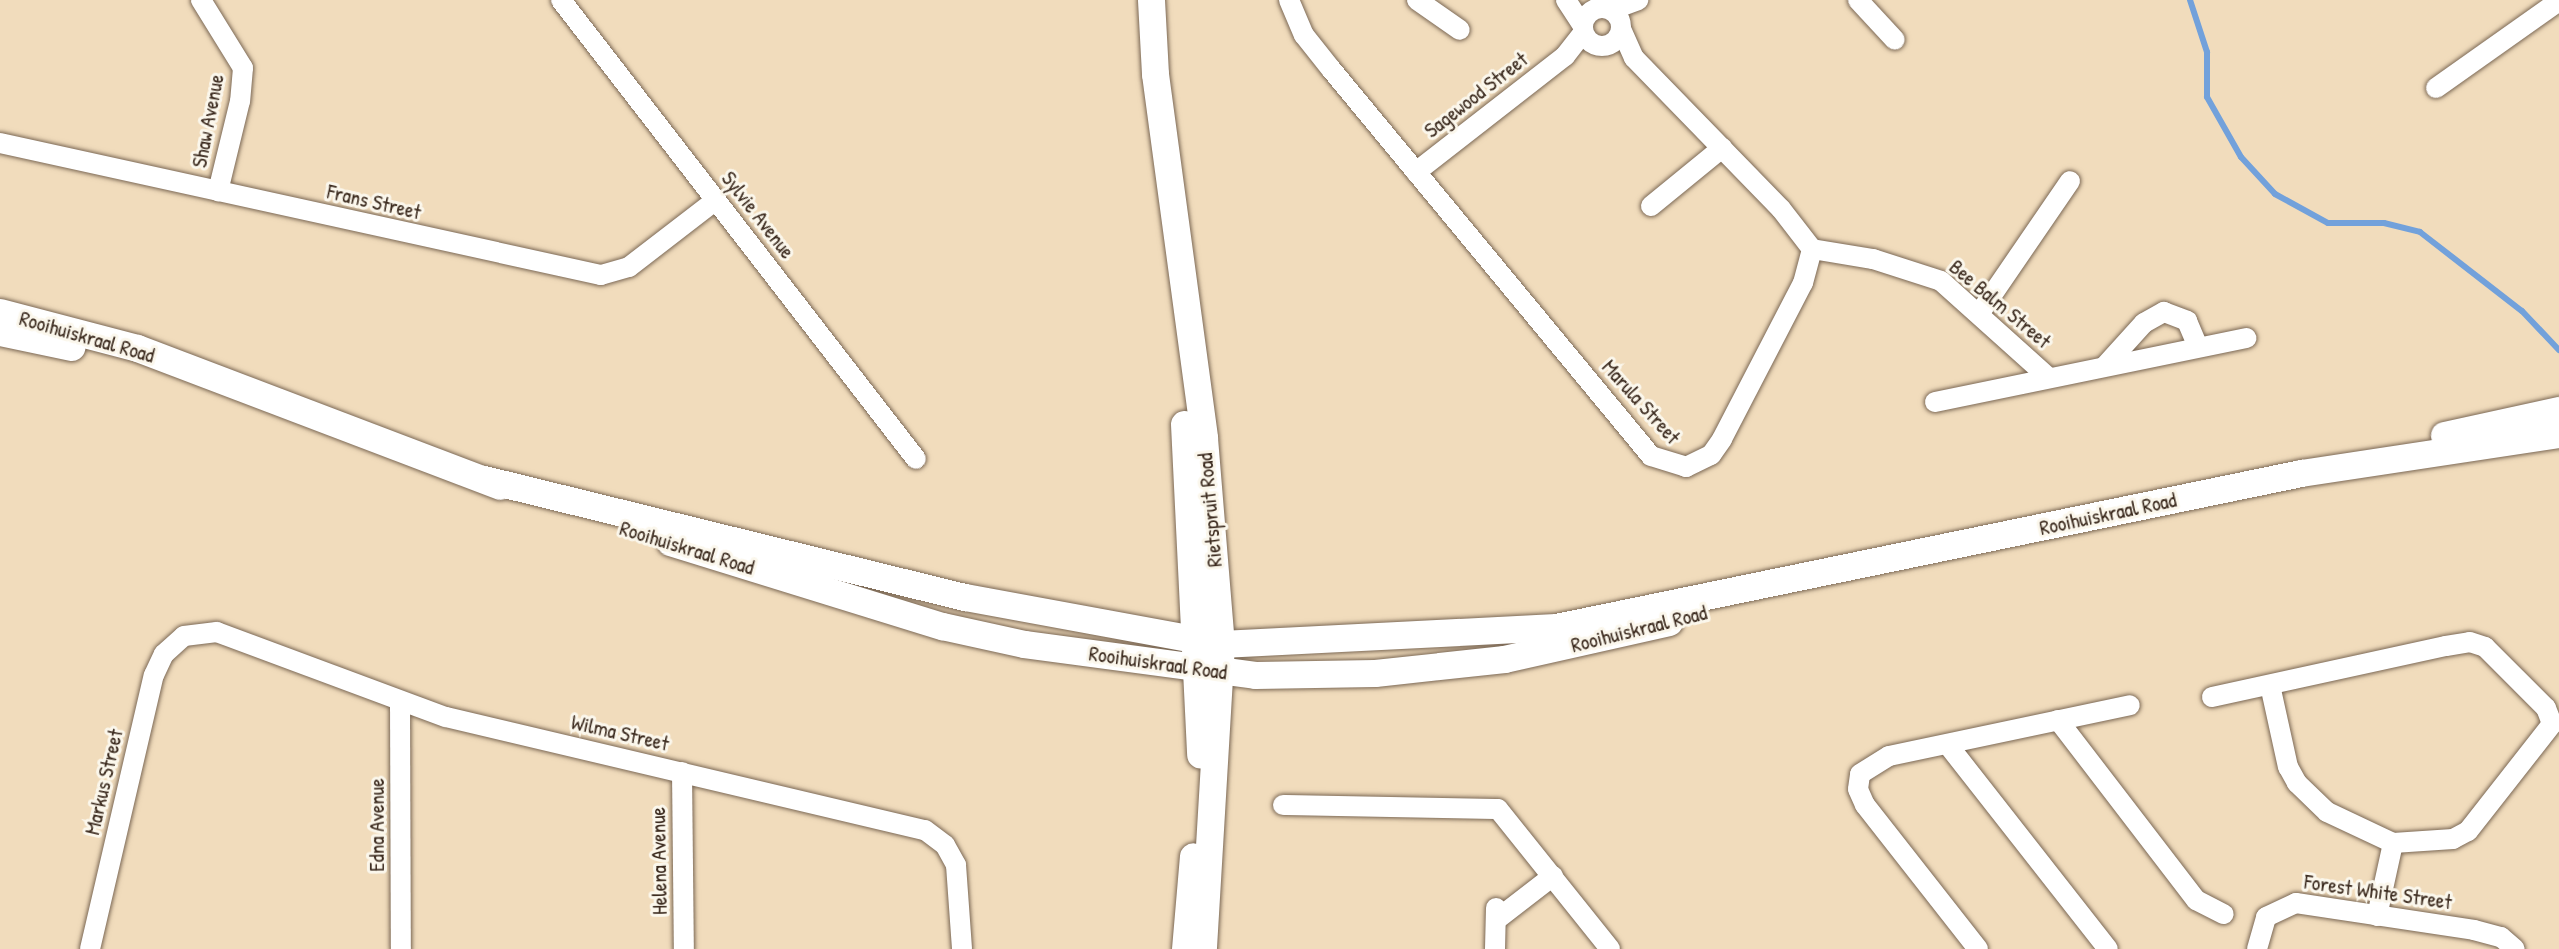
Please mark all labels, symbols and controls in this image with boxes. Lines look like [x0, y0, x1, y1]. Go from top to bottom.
street label: Sagewood Street [1419, 47, 1533, 143]
street label: Shaw Avenue [187, 72, 229, 170]
street label: Sylvie Avenue [716, 166, 800, 264]
street label: Frans Street [325, 179, 423, 225]
street label: Bee Balm Street [1944, 254, 2056, 354]
street label: Rooihuiskraal Road [17, 306, 157, 368]
street label: Marula Street [1597, 355, 1685, 449]
street label: Rietspruit Road [1192, 452, 1228, 568]
street label: Rooihuiskraal Road [2037, 487, 2179, 541]
street label: Rooihuiskraal Road [617, 516, 757, 580]
street label: Rooihuiskraal Road [1568, 600, 1710, 658]
street label: Rooihuiskraal Road [1087, 641, 1229, 685]
street label: Wilma Street [569, 710, 671, 756]
street label: Markus Street [80, 727, 128, 837]
street label: Edna Avenue [364, 778, 390, 872]
street label: Helena Avenue [645, 807, 673, 915]
street label: Forest White Street [2303, 869, 2453, 915]

